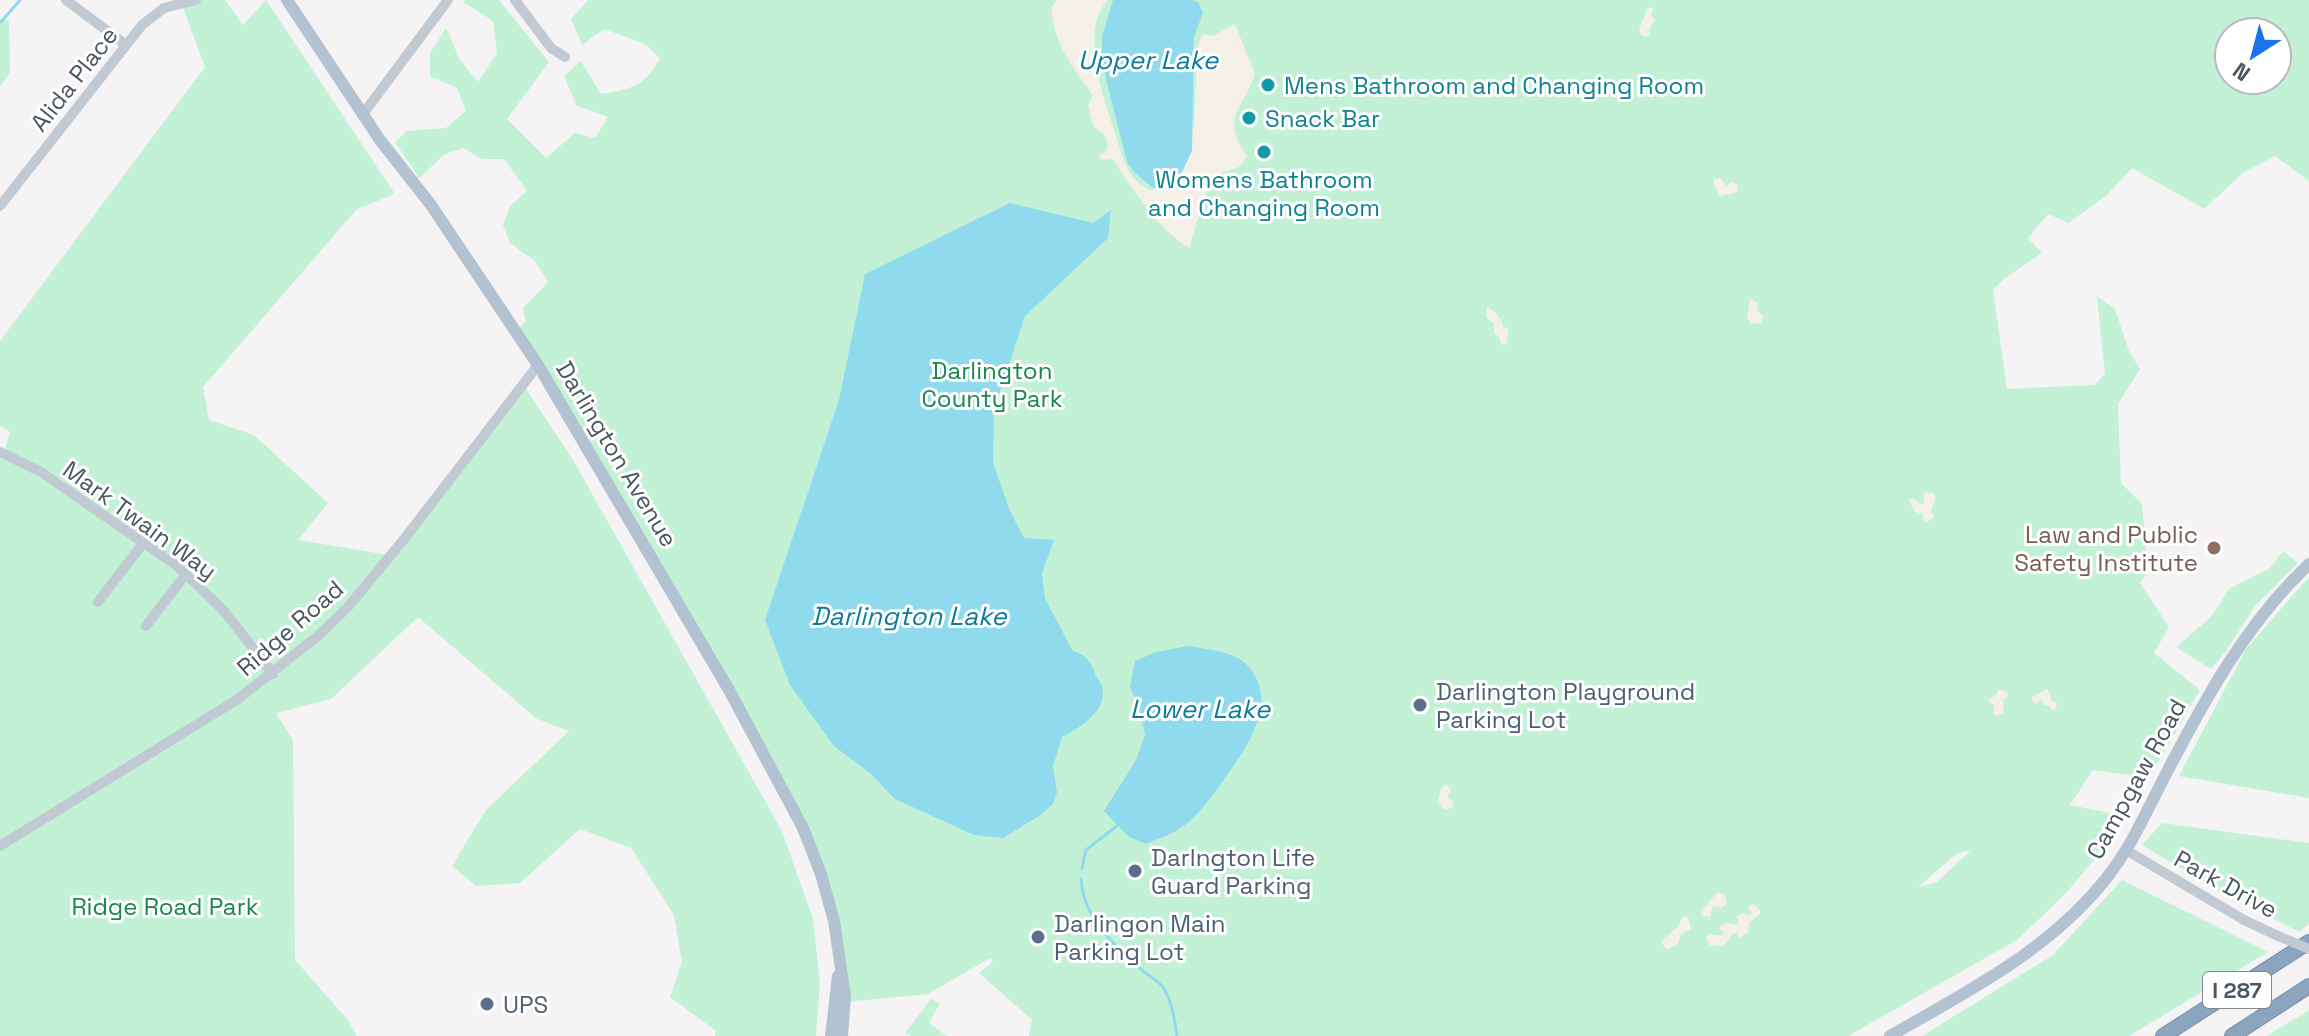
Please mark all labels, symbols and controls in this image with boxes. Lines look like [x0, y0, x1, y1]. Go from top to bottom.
north arrow [2213, 16, 2293, 96]
street label: Alida Place [23, 20, 125, 138]
water label: Upper Lake [1078, 43, 1220, 77]
text: N [2227, 57, 2255, 88]
place label: Mens Bathroom and Changing Room [1284, 70, 1704, 101]
marker: Mens Bathroom and Changing Room [1259, 76, 1277, 94]
place label: Snack Bar [1265, 103, 1380, 134]
marker: Snack Bar [1240, 109, 1258, 127]
marker: Womens Bathroom and Changing Room [1255, 143, 1273, 161]
place label: Womens Bathroom and Changing Room [1148, 164, 1380, 223]
street label: Darlington Avenue [549, 355, 685, 553]
park label: Darlington County Park [921, 355, 1063, 414]
street label: Mark Twain Way [57, 454, 223, 586]
place label: Law and Public Safety Institute [2014, 519, 2198, 578]
marker: Law and Public Safety Institute [2205, 539, 2223, 557]
street label: Ridge Road [230, 573, 350, 683]
water label: Darlington Lake [811, 599, 1008, 633]
place label: Darlington Playground Parking Lot [1436, 676, 1695, 735]
water label: Lower Lake [1130, 692, 1272, 726]
street label: Campgaw Road [2079, 693, 2193, 865]
marker: Darlington Playground Parking Lot [1411, 696, 1429, 714]
place label: Darlngton Life Guard Parking [1151, 842, 1315, 901]
street label: Park Drive [2169, 843, 2283, 925]
marker: Darlngton Life Guard Parking [1126, 862, 1144, 880]
park label: Ridge Road Park [71, 891, 259, 922]
place label: Darlingon Main Parking Lot [1054, 908, 1226, 967]
marker: Darlingon Main Parking Lot [1029, 928, 1047, 946]
road number: I 287 [2203, 972, 2271, 1008]
place label: UPS [503, 989, 548, 1020]
marker: UPS [478, 995, 496, 1013]

